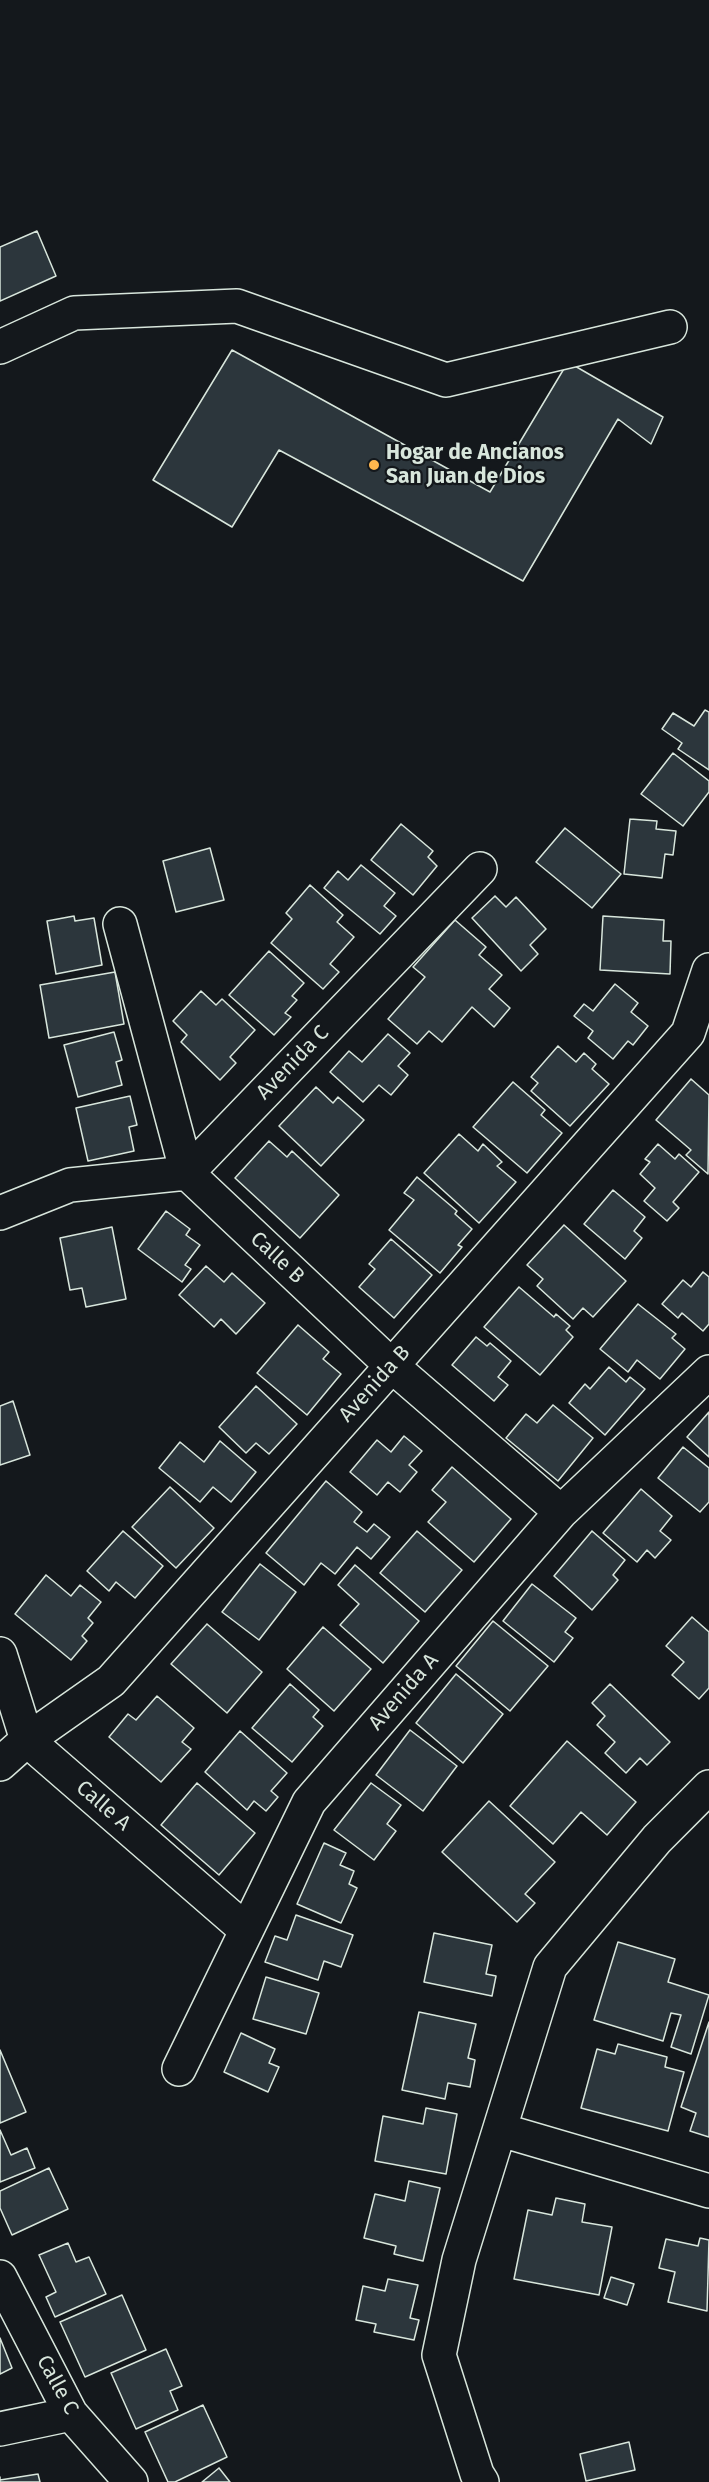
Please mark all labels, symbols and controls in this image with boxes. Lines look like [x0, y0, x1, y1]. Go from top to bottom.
place label: Hogar de Ancianos San Juan de Dios [386, 440, 564, 490]
marker: Hogar de Ancianos San Juan de Dios [367, 458, 381, 472]
street label: Avenida C [252, 1021, 334, 1105]
street label: Calle B [245, 1227, 309, 1289]
street label: Avenida B [334, 1341, 416, 1427]
street label: Avenida A [364, 1648, 444, 1736]
street label: Calle A [71, 1775, 135, 1837]
street label: Calle C [31, 2351, 83, 2419]

